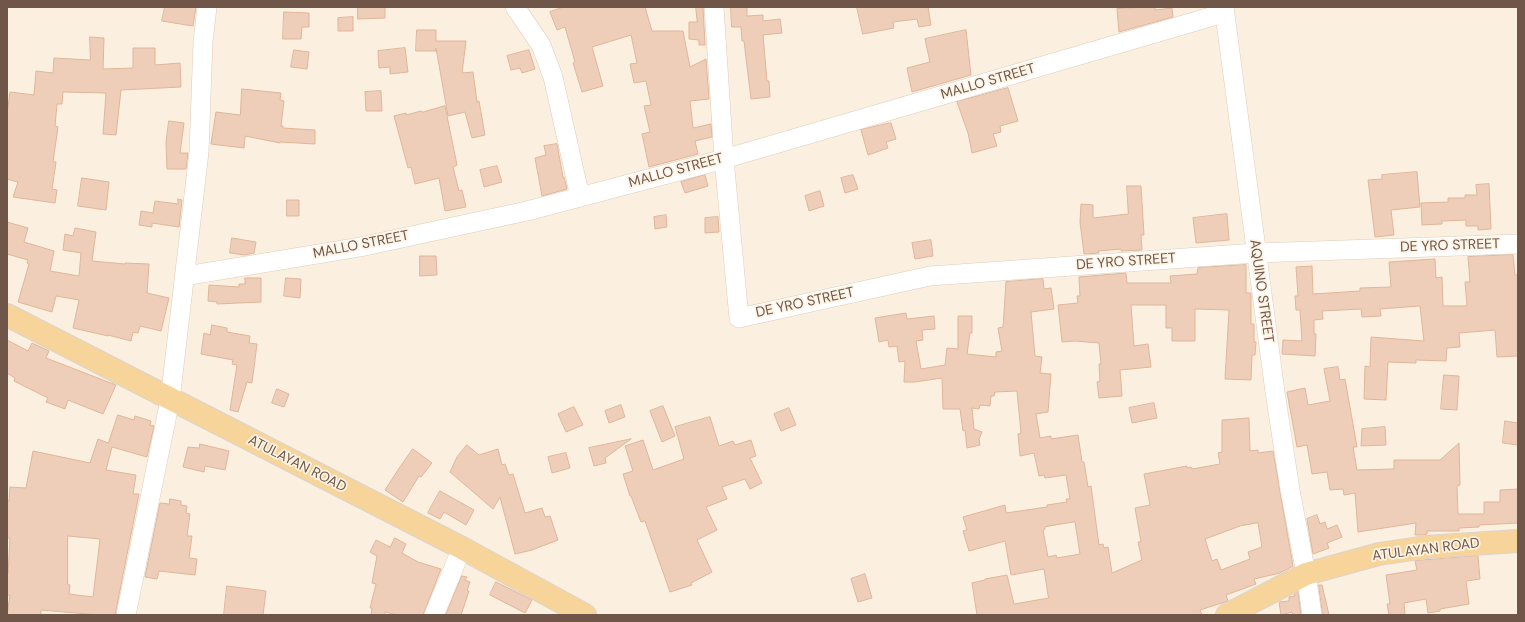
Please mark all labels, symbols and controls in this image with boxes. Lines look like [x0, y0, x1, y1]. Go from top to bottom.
street label: MALLO STREET [939, 61, 1037, 103]
street label: MALLO STREET [627, 150, 725, 192]
street label: MALLO STREET [312, 227, 410, 263]
street label: DE YRO STREET [1400, 236, 1500, 256]
street label: AQUINO STREET [1245, 238, 1277, 344]
street label: DE YRO STREET [1076, 250, 1176, 274]
street label: DE YRO STREET [754, 284, 856, 322]
street label: ATULAYAN ROAD [245, 432, 349, 496]
street label: ATULAYAN ROAD [1371, 535, 1481, 565]

